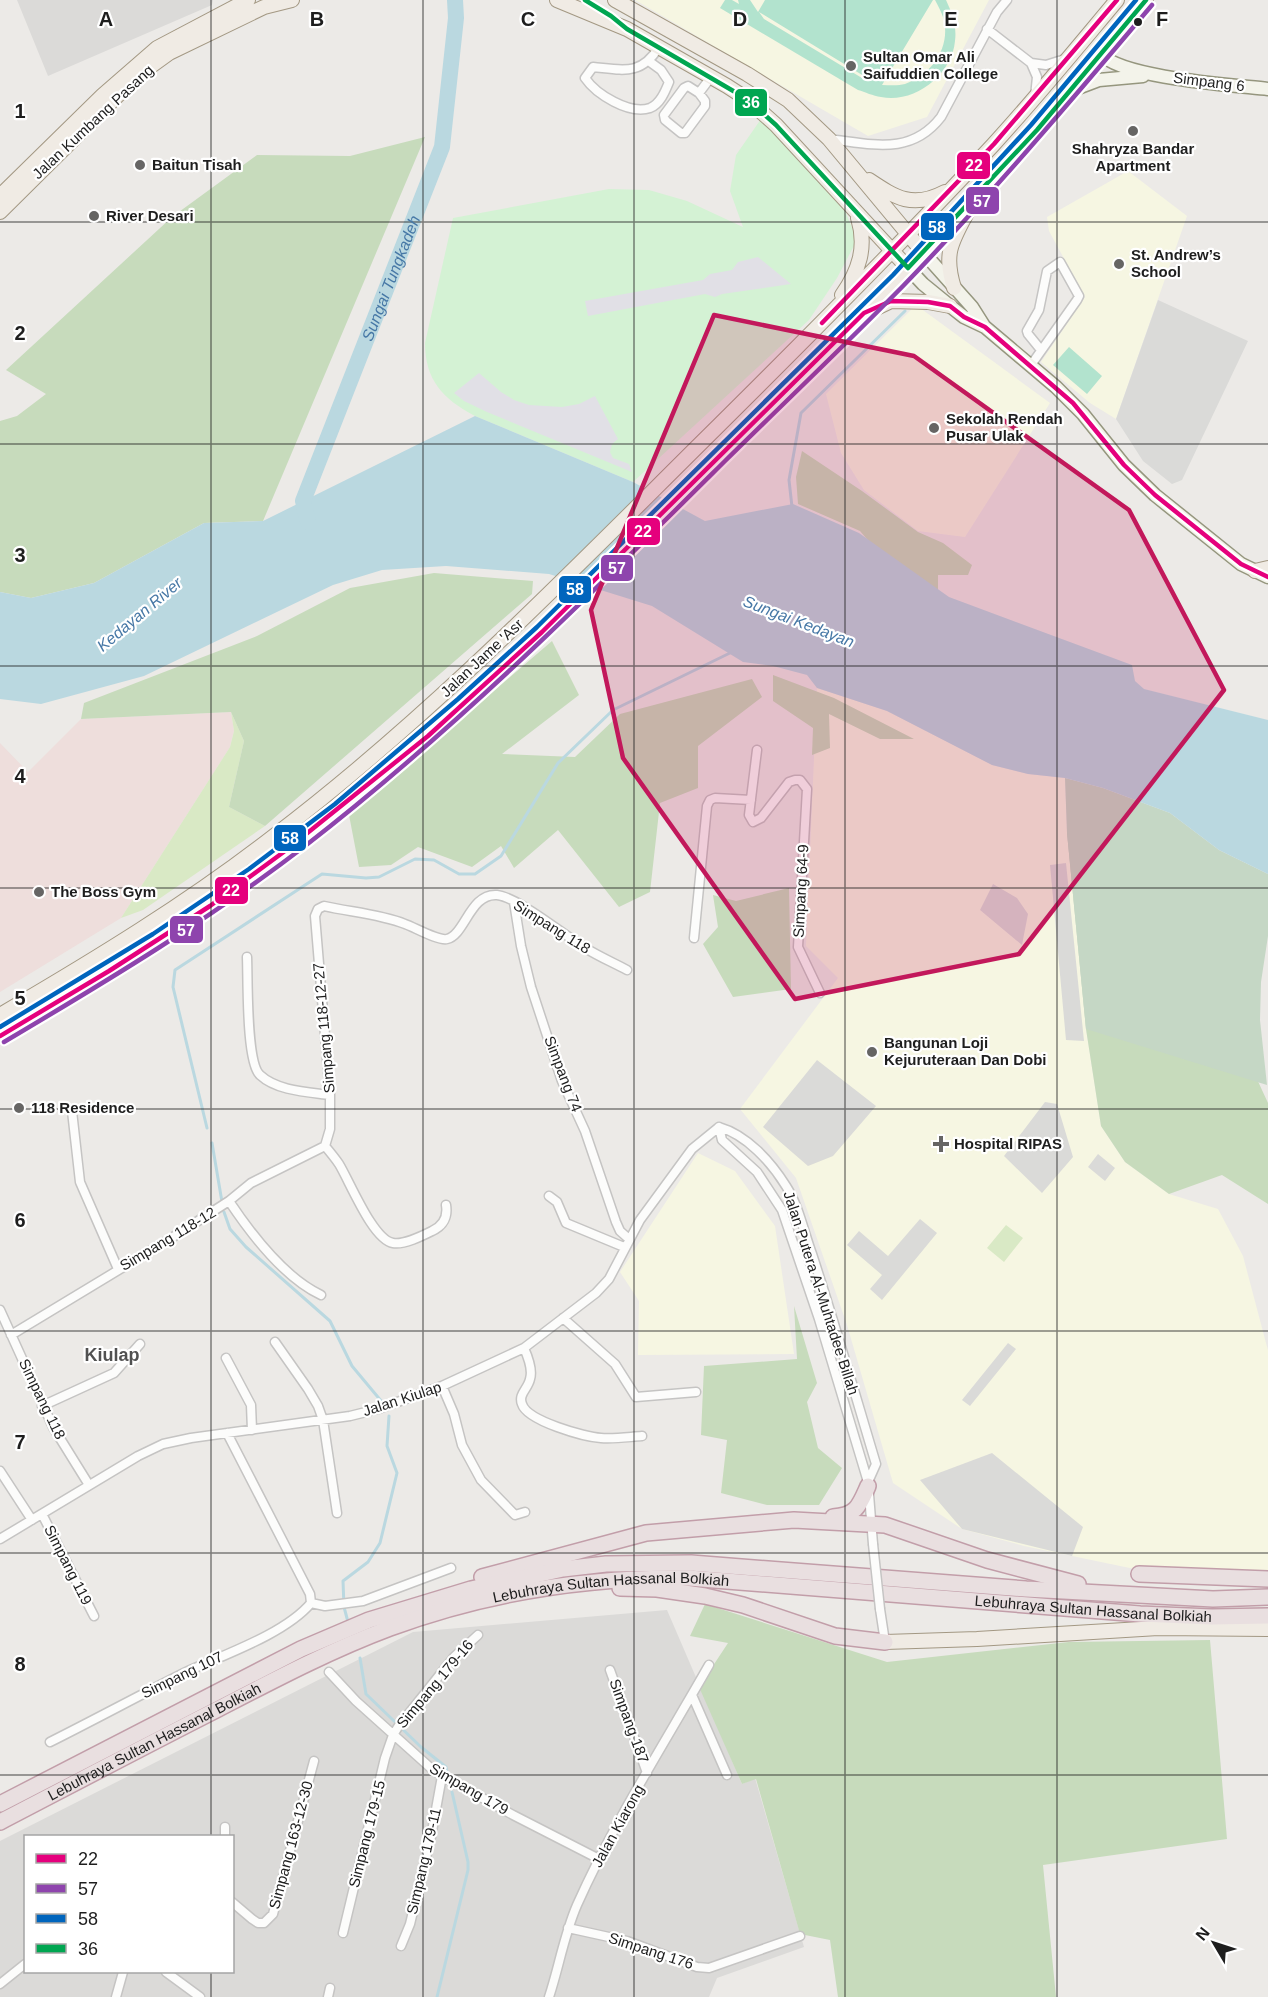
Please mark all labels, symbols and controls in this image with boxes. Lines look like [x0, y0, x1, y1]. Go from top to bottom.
text: A [99, 8, 113, 30]
text: B [310, 8, 324, 30]
text: C [521, 8, 535, 30]
text: D [733, 8, 747, 30]
text: E [944, 8, 958, 30]
text: F [1156, 8, 1168, 30]
unlabelled marker [1132, 16, 1144, 28]
place label: Sultan Omar Ali Saifuddien College [863, 48, 998, 82]
marker: Sultan Omar Ali Saifuddien College [844, 59, 858, 73]
street label: Jalan Kumbang Pasang [29, 61, 157, 182]
street label: Simpang 6 [1172, 69, 1246, 94]
line badge: 36 [734, 88, 768, 117]
text: 36 [742, 94, 760, 111]
text: 1 [14, 100, 26, 122]
marker: Shahryza Bandar Apartment [1126, 124, 1140, 138]
place label: Shahryza Bandar Apartment [1072, 140, 1194, 174]
line badge: 22 [956, 151, 991, 180]
place label: Baitun Tisah [152, 156, 242, 173]
text: 22 [965, 157, 983, 174]
marker: Baitun Tisah [133, 158, 147, 172]
line badge: 57 [965, 186, 1000, 215]
text: 57 [973, 193, 991, 210]
place label: River Desari [106, 207, 194, 224]
marker: River Desari [87, 209, 101, 223]
line badge: 58 [920, 212, 955, 241]
water label: Sungai Tungkadeh [359, 213, 423, 343]
text: 58 [928, 219, 946, 236]
place label: St. Andrew’s School [1131, 246, 1221, 280]
marker: St. Andrew’s School [1112, 257, 1126, 271]
text: 2 [14, 322, 26, 344]
place label: Sekolah Rendah Pusar Ulak [946, 410, 1063, 444]
marker: Sekolah Rendah Pusar Ulak [927, 421, 941, 435]
line badge: 22 [626, 517, 661, 546]
text: 22 [634, 523, 652, 540]
text: 3 [14, 544, 26, 566]
line badge: 57 [600, 554, 634, 582]
text: 57 [608, 560, 626, 577]
water label: Kedayan River [94, 574, 185, 655]
line badge: 58 [558, 575, 592, 604]
text: 58 [566, 581, 584, 598]
water label: Sungai Kedayan [741, 592, 857, 650]
street label: Jalan Jame 'Asr [437, 615, 526, 700]
text: 4 [14, 765, 26, 787]
line badge: 58 [273, 824, 307, 852]
text: 58 [281, 830, 299, 847]
street label: Simpang 64-9 [790, 844, 811, 938]
line badge: 22 [214, 876, 249, 905]
text: 22 [222, 882, 240, 899]
place label: The Boss Gym [51, 883, 156, 900]
marker: The Boss Gym [32, 885, 46, 899]
street label: Simpang 118 [511, 896, 594, 957]
line badge: 57 [169, 915, 204, 944]
text: 57 [177, 922, 195, 939]
street label: Simpang 118-12-27 [309, 962, 338, 1094]
text: 5 [14, 987, 26, 1009]
street label: Simpang 74 [541, 1033, 586, 1114]
place label: Bangunan Loji Kejuruteraan Dan Dobi [884, 1034, 1047, 1068]
marker: Bangunan Loji Kejuruteraan Dan Dobi [865, 1045, 879, 1059]
place label: 118 Residence [31, 1099, 134, 1116]
marker: 118 Residence [12, 1101, 26, 1115]
marker: Hospital RIPAS [932, 1135, 950, 1153]
place label: Hospital RIPAS [954, 1135, 1062, 1152]
street label: Jalan Putera Al-Muhtadee Billah [780, 1189, 863, 1397]
street label: Simpang 118-12 [117, 1203, 219, 1274]
text: 6 [14, 1209, 26, 1231]
district label: Kiulap [84, 1345, 140, 1365]
street label: Simpang 118 [16, 1356, 69, 1442]
street label: Jalan Kiulap [360, 1378, 443, 1419]
text: 7 [14, 1431, 26, 1453]
street label: Simpang 119 [41, 1522, 96, 1608]
street label: Lebuhraya Sultan Hassanal Bolkiah [491, 1569, 730, 1606]
street label: Lebuhraya Sultan Hassanal Bolkiah [974, 1592, 1212, 1625]
street label: Simpang 179-16 [393, 1636, 477, 1731]
street label: Simpang 107 [138, 1648, 225, 1702]
text: 8 [14, 1653, 26, 1675]
street label: Simpang 187 [606, 1676, 653, 1765]
street label: Lebuhraya Sultan Hassanal Bolkiah [45, 1679, 264, 1804]
street label: Simpang 179 [427, 1759, 512, 1818]
street label: Simpang 179-15 [345, 1778, 388, 1889]
street label: Simpang 163-12-30 [265, 1779, 316, 1911]
street label: Jalan Kiarong [588, 1782, 647, 1870]
street label: Simpang 179-11 [403, 1806, 444, 1916]
legend [24, 1835, 234, 1973]
text: 22 [78, 1849, 98, 1869]
text: 57 [78, 1879, 98, 1899]
text: 58 [78, 1909, 98, 1929]
north arrow [1184, 1913, 1244, 1973]
text: N [1192, 1924, 1213, 1944]
street label: Simpang 176 [606, 1929, 696, 1972]
text: 36 [78, 1939, 98, 1959]

